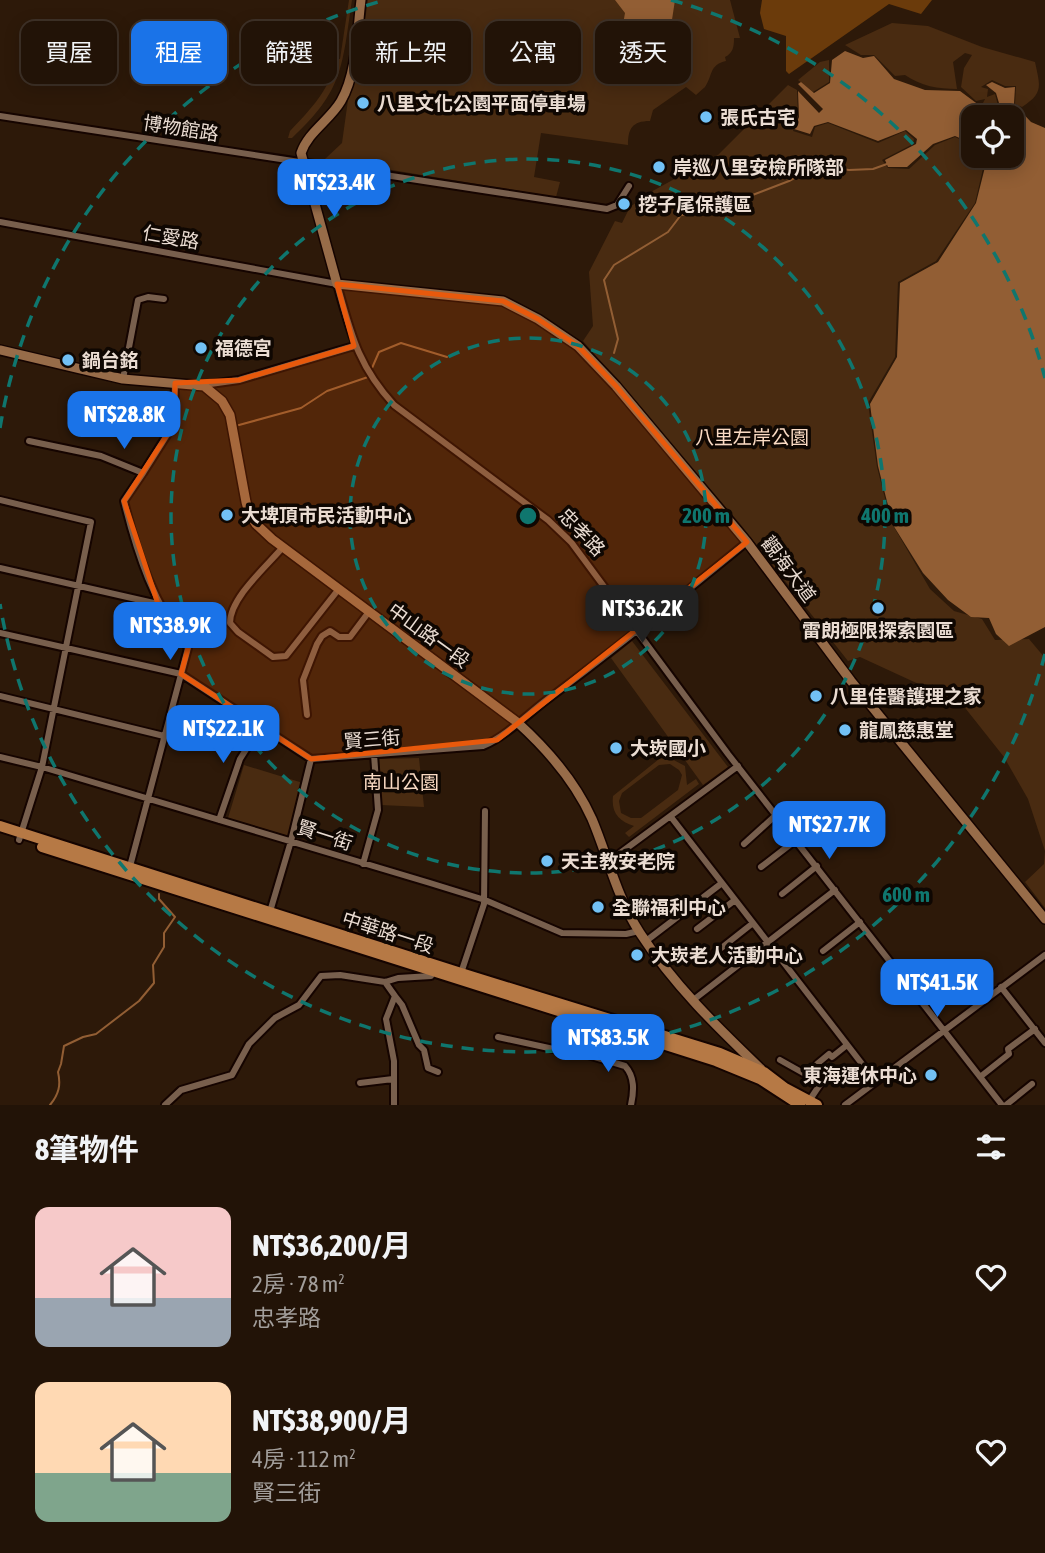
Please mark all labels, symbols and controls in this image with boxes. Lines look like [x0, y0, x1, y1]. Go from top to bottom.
chip: 買屋 [21, 21, 117, 84]
chip: 租屋 [131, 21, 227, 84]
chip: 篩選 [241, 21, 337, 84]
chip: 新上架 [351, 21, 471, 84]
chip: 公寓 [485, 21, 581, 84]
chip: 透天 [595, 21, 691, 84]
place label: 八里文化公園平面停車場 [377, 92, 586, 114]
marker: 八里文化公園平面停車場 [355, 95, 371, 111]
map controls [961, 105, 1024, 168]
button: locate [961, 105, 1024, 168]
place label: 張氏古宅 [720, 106, 796, 128]
marker: 張氏古宅 [698, 109, 714, 125]
street label: 博物館路 [142, 111, 220, 145]
place label: 岸巡八里安檢所隊部 [673, 156, 844, 178]
marker: 岸巡八里安檢所隊部 [651, 159, 667, 175]
pin: NT$23.4K [262, 160, 406, 219]
text: NT$23.4K [293, 169, 375, 195]
place label: 挖子尾保護區 [638, 193, 752, 215]
marker: 挖子尾保護區 [616, 196, 632, 212]
street label: 仁愛路 [141, 221, 201, 253]
place label: 福德宮 [215, 337, 272, 359]
marker: 福德宮 [193, 340, 209, 356]
place label: 鍋台銘 [82, 349, 139, 371]
marker: 鍋台銘 [60, 352, 76, 368]
pin: NT$28.8K [52, 392, 196, 451]
text: NT$28.8K [83, 401, 165, 427]
park label: 八里左岸公園 [695, 426, 809, 448]
text: 200 m [682, 503, 730, 527]
text: 400 m [860, 503, 909, 527]
place label: 大埤頂市民活動中心 [241, 504, 412, 526]
centre of rings [516, 504, 540, 528]
street label: 忠孝路 [554, 504, 610, 560]
marker: 大埤頂市民活動中心 [219, 507, 235, 523]
street label: 觀海大道 [757, 532, 821, 606]
pin: NT$36.2K [570, 586, 714, 645]
text: NT$36.2K [601, 595, 683, 621]
street label: 中山路一段 [384, 598, 474, 672]
marker: 雷朗極限探索園區 [870, 600, 886, 616]
pin: NT$38.9K [98, 602, 242, 662]
text: NT$38.9K [129, 612, 211, 638]
place label: 雷朗極限探索園區 [802, 619, 954, 641]
place label: 八里佳醫護理之家 [830, 685, 982, 707]
marker: 八里佳醫護理之家 [808, 688, 824, 704]
pin: NT$22.1K [151, 706, 295, 765]
text: NT$22.1K [182, 715, 264, 741]
place label: 龍鳳慈惠堂 [859, 719, 954, 741]
marker: 龍鳳慈惠堂 [837, 722, 853, 738]
street label: 賢三街 [343, 726, 401, 752]
place label: 大崁國小 [630, 737, 706, 759]
marker: 大崁國小 [608, 740, 624, 756]
park label: 南山公園 [363, 771, 439, 793]
pin: NT$27.7K [757, 802, 901, 861]
text: NT$27.7K [788, 811, 870, 837]
street label: 賢一街 [294, 816, 356, 854]
place label: 天主教安老院 [561, 850, 675, 872]
marker: 天主教安老院 [539, 853, 555, 869]
text: 600 m [882, 882, 930, 906]
place label: 全聯福利中心 [612, 896, 726, 918]
marker: 全聯福利中心 [590, 899, 606, 915]
street label: 中華路一段 [339, 907, 437, 957]
place label: 大崁老人活動中心 [651, 944, 803, 966]
marker: 大崁老人活動中心 [629, 947, 645, 963]
pin: NT$41.5K [865, 960, 1009, 1019]
text: NT$41.5K [896, 969, 978, 995]
pin: NT$83.5K [536, 1014, 680, 1074]
text: NT$83.5K [567, 1024, 649, 1050]
place label: 東海運休中心 [803, 1064, 917, 1086]
marker: 東海運休中心 [923, 1067, 939, 1083]
icon: filters [972, 1128, 1010, 1166]
text: 8筆物件 [35, 1132, 139, 1166]
text: NT$36,200/月 [252, 1228, 411, 1262]
icon: home [91, 1235, 175, 1319]
icon: heart [972, 1258, 1010, 1296]
text: 2房 · 78 m² [252, 1271, 345, 1297]
text: 忠孝路 [252, 1305, 321, 1331]
text: NT$38,900/月 [252, 1403, 411, 1437]
icon: home [91, 1410, 175, 1494]
icon: heart [972, 1433, 1010, 1471]
text: 4房 · 112 m² [252, 1446, 356, 1472]
text: 賢三街 [252, 1480, 321, 1506]

